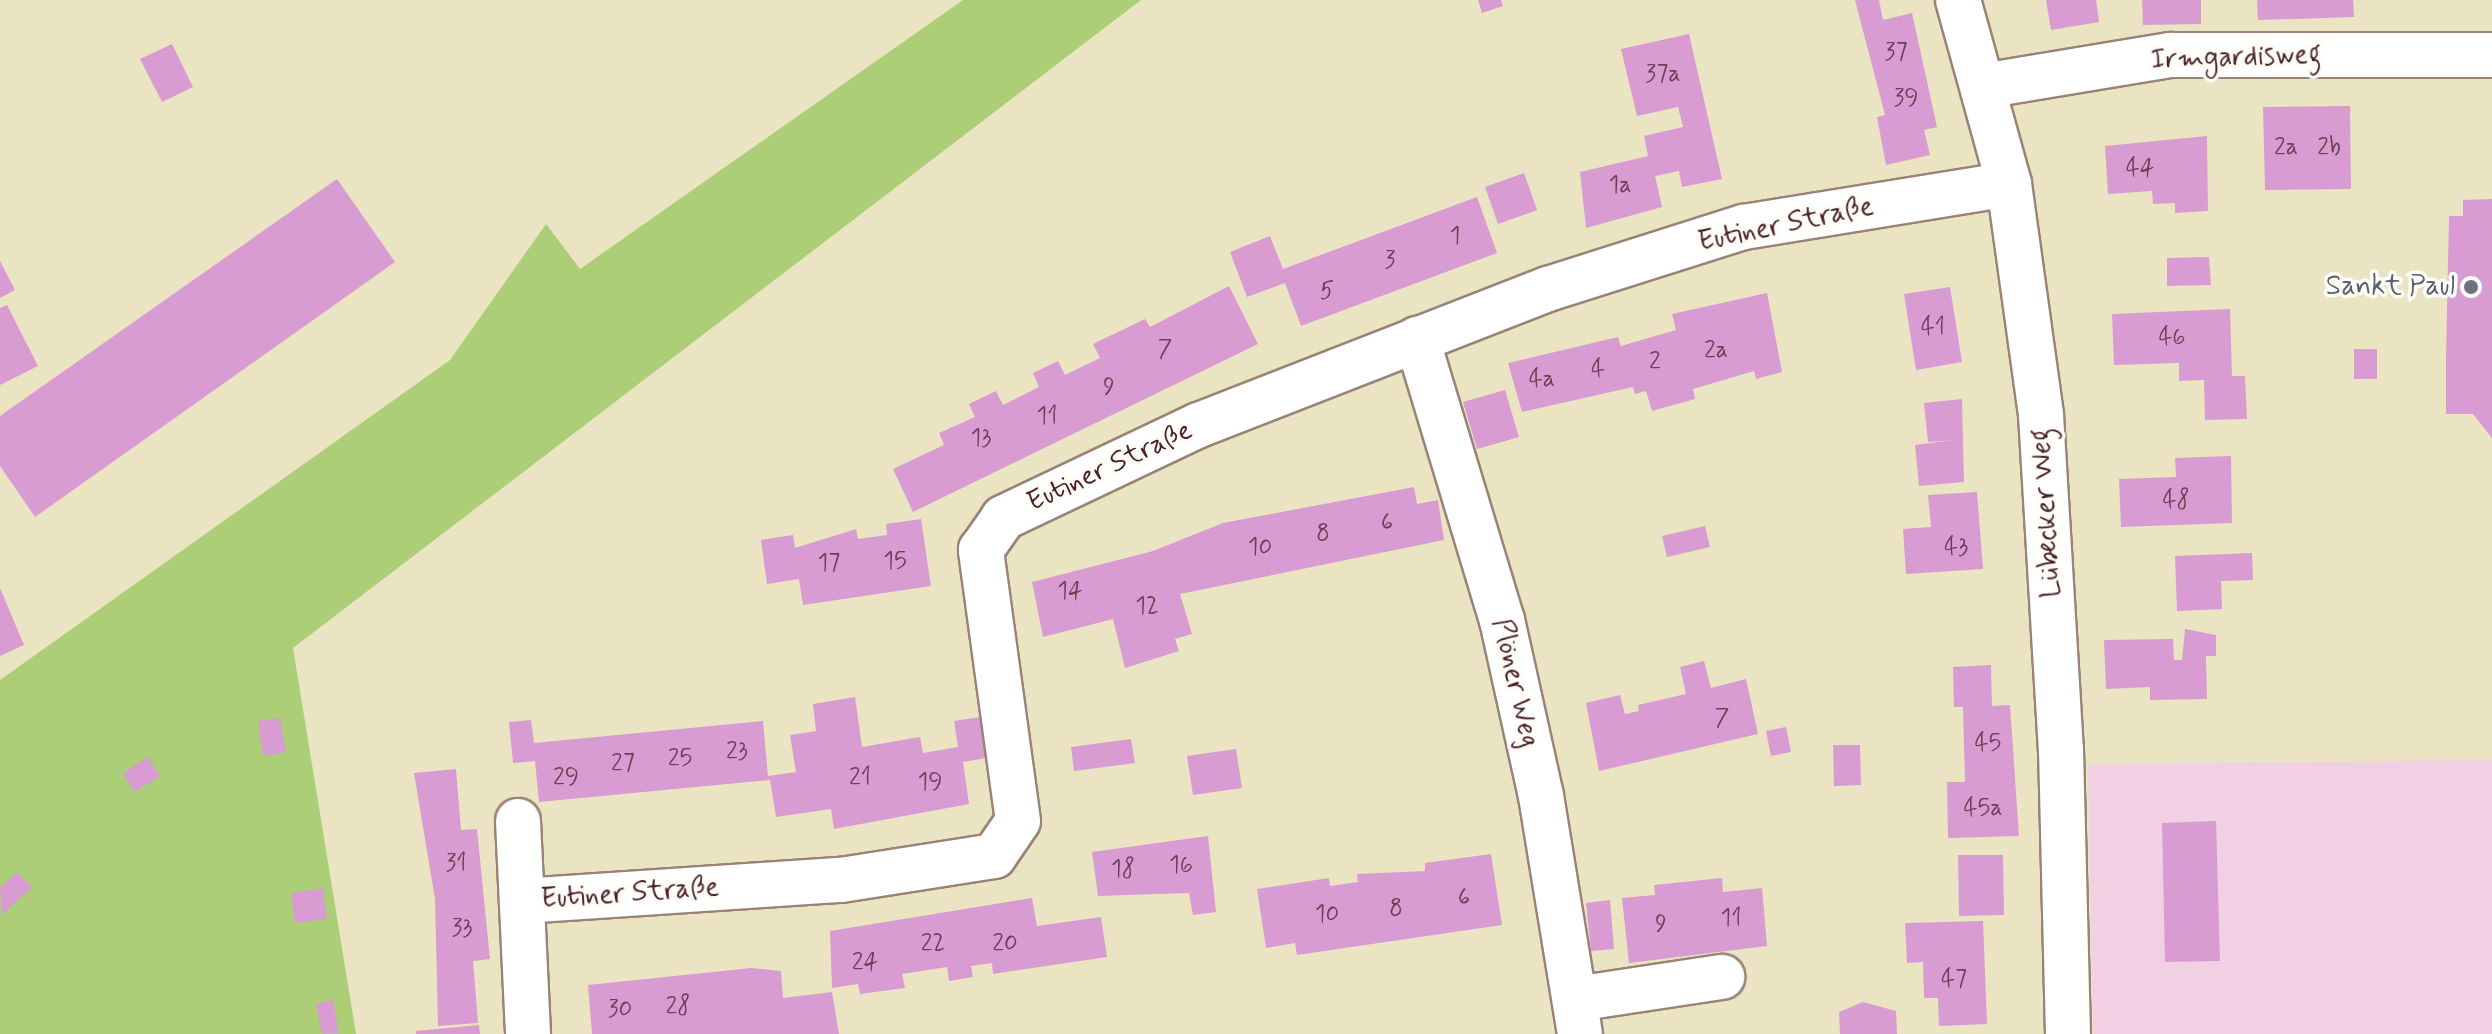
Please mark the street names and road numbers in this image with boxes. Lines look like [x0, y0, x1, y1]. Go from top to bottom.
street label: Irmgardisweg [2150, 38, 2322, 78]
street label: Eutiner Straße [1698, 191, 1874, 259]
street label: Eutiner Straße [1024, 415, 1196, 519]
street label: Lübecker Weg [2024, 427, 2070, 599]
street label: Plöner Weg [1484, 614, 1546, 752]
street label: Eutiner Straße [542, 871, 718, 917]

